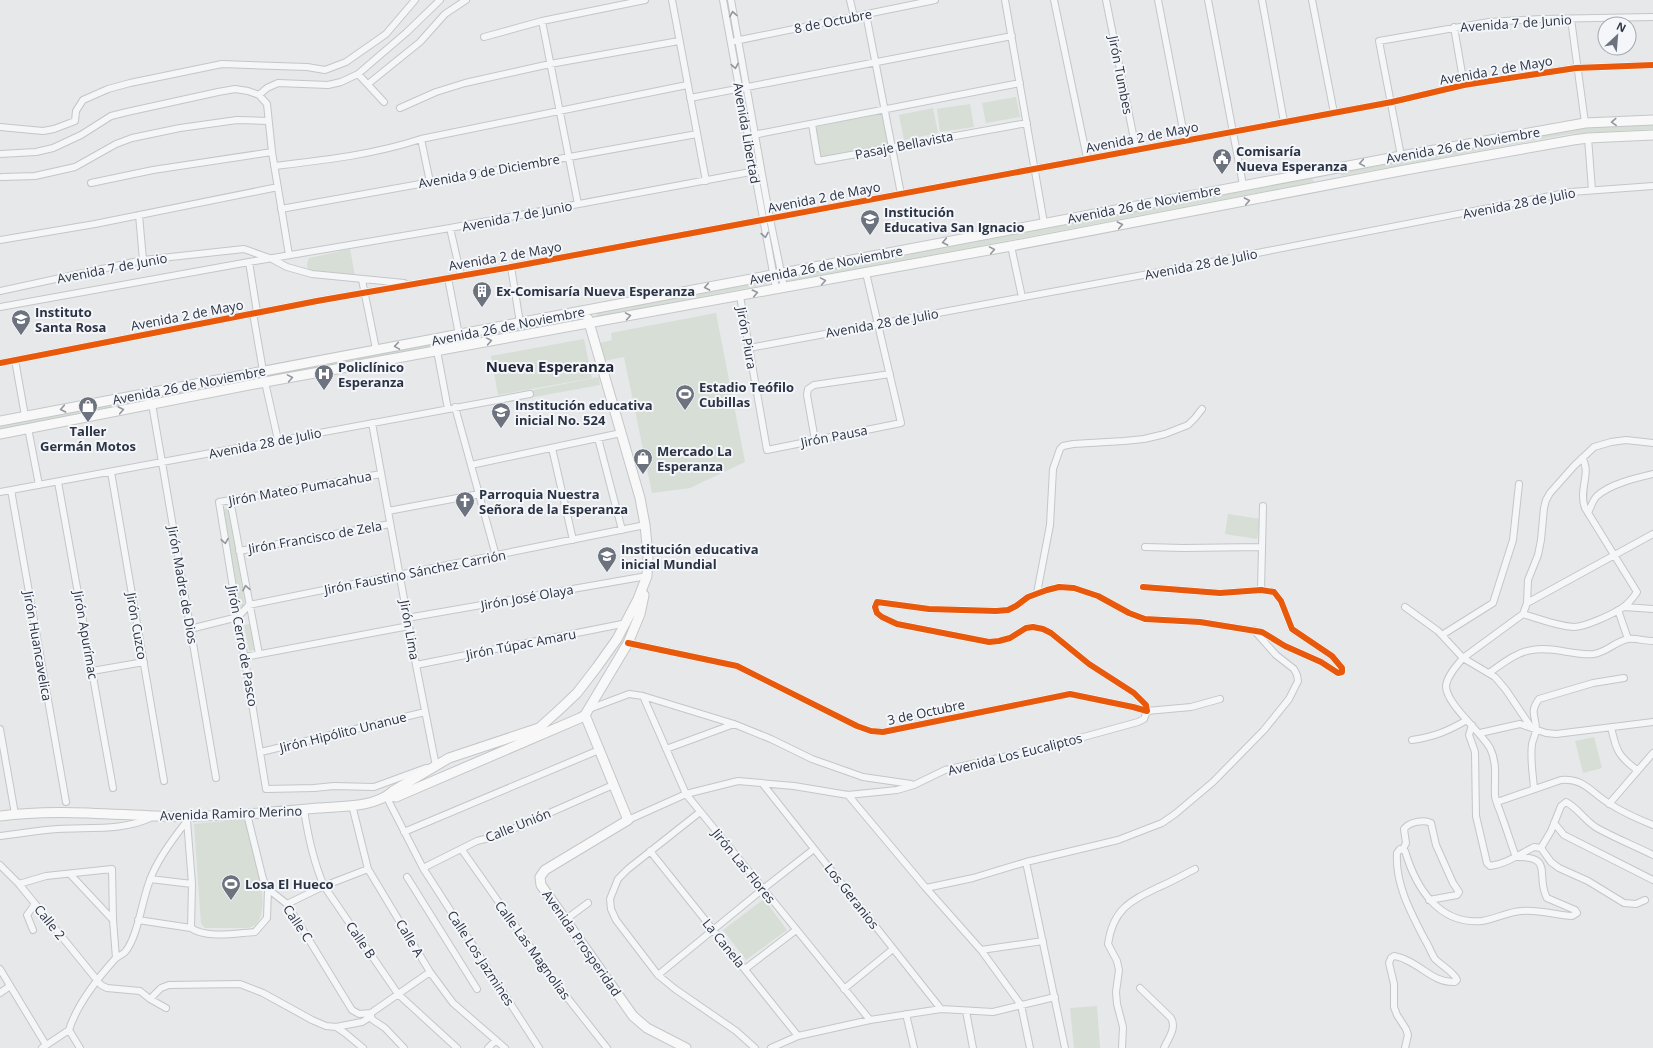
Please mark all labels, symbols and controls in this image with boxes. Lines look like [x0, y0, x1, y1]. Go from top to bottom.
street label: 8 de Octubre [793, 5, 873, 37]
street label: Avenida 7 de Junio [1460, 10, 1573, 36]
one-way arrow [729, 11, 738, 17]
north arrow [1597, 16, 1637, 56]
text: N [1614, 18, 1629, 35]
street label: Jirón Tumbes [1104, 32, 1137, 116]
street label: Avenida 2 de Mayo [1438, 51, 1554, 89]
one-way arrow [730, 63, 738, 69]
street label: Avenida Libertad [729, 81, 765, 185]
street label: Avenida 2 de Mayo [1084, 117, 1200, 157]
one-way arrow [1611, 118, 1617, 126]
street label: Avenida 26 de Noviembre [1385, 123, 1541, 167]
street label: Pasaje Bellavista [853, 127, 955, 163]
place label: Comisaría Nueva Esperanza [1236, 142, 1348, 175]
public building icon: Comisaría Nueva Esperanza [1211, 147, 1233, 175]
street label: Avenida 9 de Diciembre [417, 150, 561, 192]
one-way arrow [1358, 158, 1365, 167]
street label: Avenida 2 de Mayo [766, 177, 882, 217]
street label: Avenida 26 de Noviembre [1066, 180, 1222, 228]
street label: Avenida 28 de Julio [1461, 183, 1577, 223]
street label: Avenida 7 de Junio [460, 196, 574, 236]
one-way arrow [1244, 197, 1250, 205]
place label: Institución Educativa San Ignacio [884, 203, 1025, 236]
school or university icon: Institución Educativa San Ignacio [859, 208, 881, 236]
one-way arrow [1117, 222, 1123, 230]
one-way arrow [761, 232, 769, 238]
street label: Avenida 2 de Mayo [447, 237, 563, 275]
one-way arrow [942, 237, 948, 246]
street label: Avenida 26 de Noviembre [748, 241, 904, 289]
street label: Avenida 28 de Julio [1143, 244, 1259, 284]
one-way arrow [989, 246, 995, 254]
street label: Avenida 7 de Junio [55, 248, 169, 288]
one-way arrow [820, 277, 826, 285]
building icon: Ex-Comisaría Nueva Esperanza [471, 280, 493, 308]
place label: Ex-Comisaría Nueva Esperanza [496, 282, 695, 300]
one-way arrow [704, 283, 710, 291]
one-way arrow [752, 289, 759, 298]
street label: Avenida 2 de Mayo [129, 295, 245, 335]
street label: Avenida 26 de Noviembre [430, 302, 586, 350]
place label: Instituto Santa Rosa [35, 303, 106, 336]
street label: Jirón Piura [732, 304, 761, 371]
street label: Avenida 28 de Julio [824, 304, 940, 342]
school or university icon: Instituto Santa Rosa [10, 308, 32, 336]
one-way arrow [624, 313, 631, 321]
one-way arrow [486, 338, 493, 346]
one-way arrow [394, 341, 400, 350]
district label: Nueva Esperanza [486, 356, 614, 376]
place label: Policlínico Esperanza [338, 358, 404, 391]
street label: Avenida 26 de Noviembre [111, 361, 267, 409]
hospital icon: Policlínico Esperanza [313, 363, 335, 391]
one-way arrow [287, 374, 293, 382]
place label: Estadio Teófilo Cubillas [699, 378, 794, 411]
sports icon: Estadio Teófilo Cubillas [674, 383, 696, 411]
shop icon: Taller Germán Motos [77, 395, 99, 423]
place label: Institución educativa inicial No. 524 [515, 396, 653, 429]
school or university icon: Institución educativa inicial No. 524 [490, 401, 512, 429]
one-way arrow [60, 404, 66, 413]
one-way arrow [118, 407, 124, 415]
street label: Jirón Pausa [797, 421, 869, 452]
place label: Taller Germán Motos [40, 422, 136, 455]
street label: Avenida 28 de Julio [207, 423, 323, 463]
place label: Mercado La Esperanza [657, 442, 732, 475]
shop icon: Mercado La Esperanza [632, 447, 654, 475]
street label: Jirón Mateo Pumacahua [225, 467, 373, 510]
place label: Parroquia Nuestra Señora de la Esperanza [479, 485, 628, 518]
church icon: Parroquia Nuestra Señora de la Esperanza [454, 490, 476, 518]
street label: Jirón Francisco de Zela [245, 516, 383, 558]
street label: Jirón Madre de Dios [163, 523, 202, 645]
one-way arrow [221, 537, 229, 544]
place label: Institución educativa inicial Mundial [621, 540, 759, 573]
school or university icon: Institución educativa inicial Mundial [596, 545, 618, 573]
street label: Jirón Faustino Sánchez Carrión [321, 546, 507, 599]
street label: Jirón José Olaya [477, 580, 575, 614]
street label: Jirón Cerro de Pasco [223, 582, 263, 708]
one-way arrow [243, 585, 251, 591]
street label: Jirón Apurímac [69, 587, 103, 681]
street label: Jirón Huancavelica [19, 588, 57, 702]
street label: Jirón Cuzco [122, 589, 152, 661]
street label: Jirón Lima [396, 597, 424, 661]
street label: Jirón Túpac Amaru [462, 624, 578, 664]
street label: 3 de Octubre [886, 695, 966, 729]
street label: Jirón Hipólito Unanue [276, 708, 408, 757]
street label: Avenida Los Eucaliptos [946, 729, 1084, 779]
street label: Avenida Ramiro Merino [160, 802, 303, 824]
street label: Calle Unión [483, 804, 553, 846]
street label: Jirón Las Flores [707, 823, 780, 907]
street label: Los Geranios [821, 859, 883, 933]
sports icon: Losa El Hueco [220, 873, 242, 901]
place label: Losa El Hueco [245, 875, 334, 893]
street label: Avenida Prosperidad [539, 886, 625, 1000]
street label: Calle Las Magnolias [491, 897, 575, 1003]
street label: Calle 2 [30, 901, 70, 943]
street label: Calle C [279, 901, 317, 945]
street label: Calle Los Jazmines [443, 907, 519, 1009]
street label: La Canela [699, 915, 749, 971]
street label: Calle A [392, 916, 429, 961]
street label: Calle B [342, 918, 380, 962]

